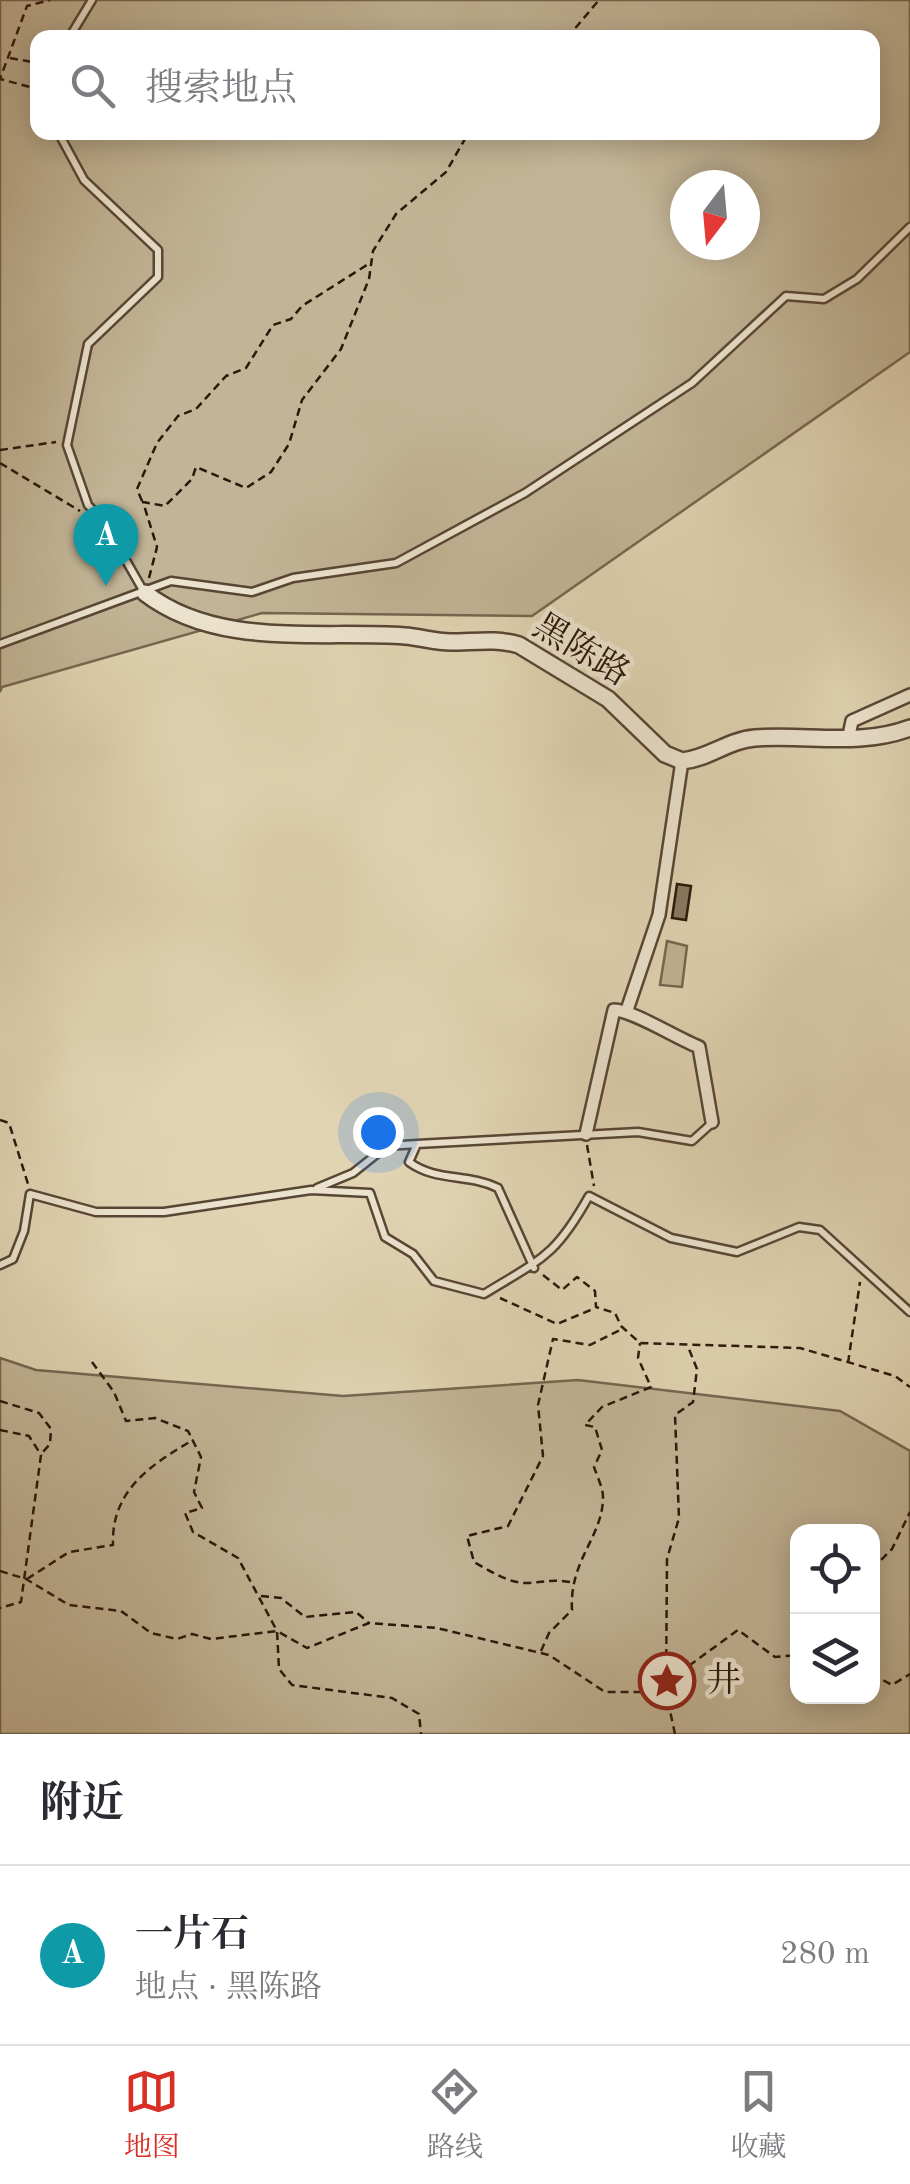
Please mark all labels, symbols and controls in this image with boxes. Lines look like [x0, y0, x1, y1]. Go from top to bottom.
search box [30, 30, 880, 140]
icon: search [65, 58, 120, 113]
text: 搜索地点 [145, 71, 297, 109]
north arrow [670, 170, 760, 260]
pin: A [74, 504, 138, 586]
street label: 黑陈路 [527, 606, 637, 693]
your location [353, 1107, 404, 1158]
map controls [790, 1524, 880, 1704]
button: locate [790, 1524, 880, 1614]
button: layers [790, 1614, 880, 1704]
place icon: 井 [637, 1651, 697, 1711]
place label: 井 [706, 1662, 741, 1699]
text: 附近 [40, 1784, 124, 1826]
text: 一片石 [135, 1917, 249, 1955]
text: A [60, 1939, 85, 1971]
text: 280 m [780, 1939, 870, 1971]
text: 地点 · 黑陈路 [135, 1973, 322, 2005]
tab: 地图 [124, 2064, 180, 2167]
tab: 路线 [427, 2064, 483, 2167]
tab: 收藏 [730, 2064, 786, 2167]

